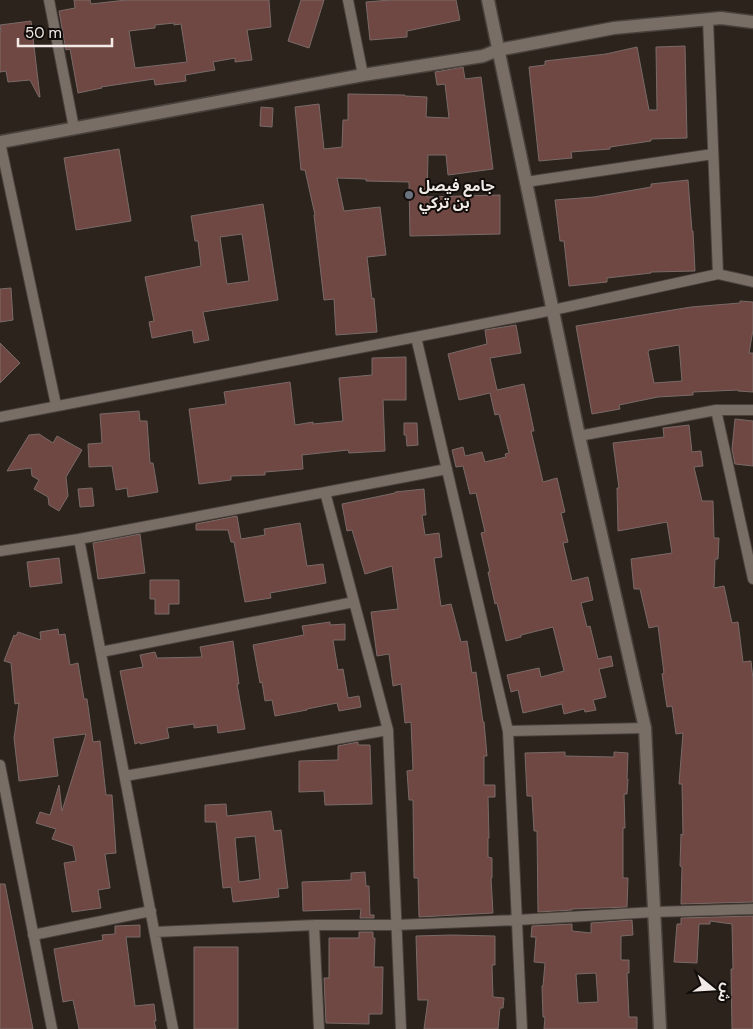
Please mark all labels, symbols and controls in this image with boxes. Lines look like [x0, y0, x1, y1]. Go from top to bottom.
scale bar [18, 15, 111, 47]
text: 50 m [25, 23, 62, 43]
place label: جامع فيصل بن تركي [419, 176, 495, 214]
marker: جامع فيصل بن تركي [403, 189, 415, 201]
north arrow [688, 964, 738, 1014]
text: ش [714, 981, 737, 1005]

